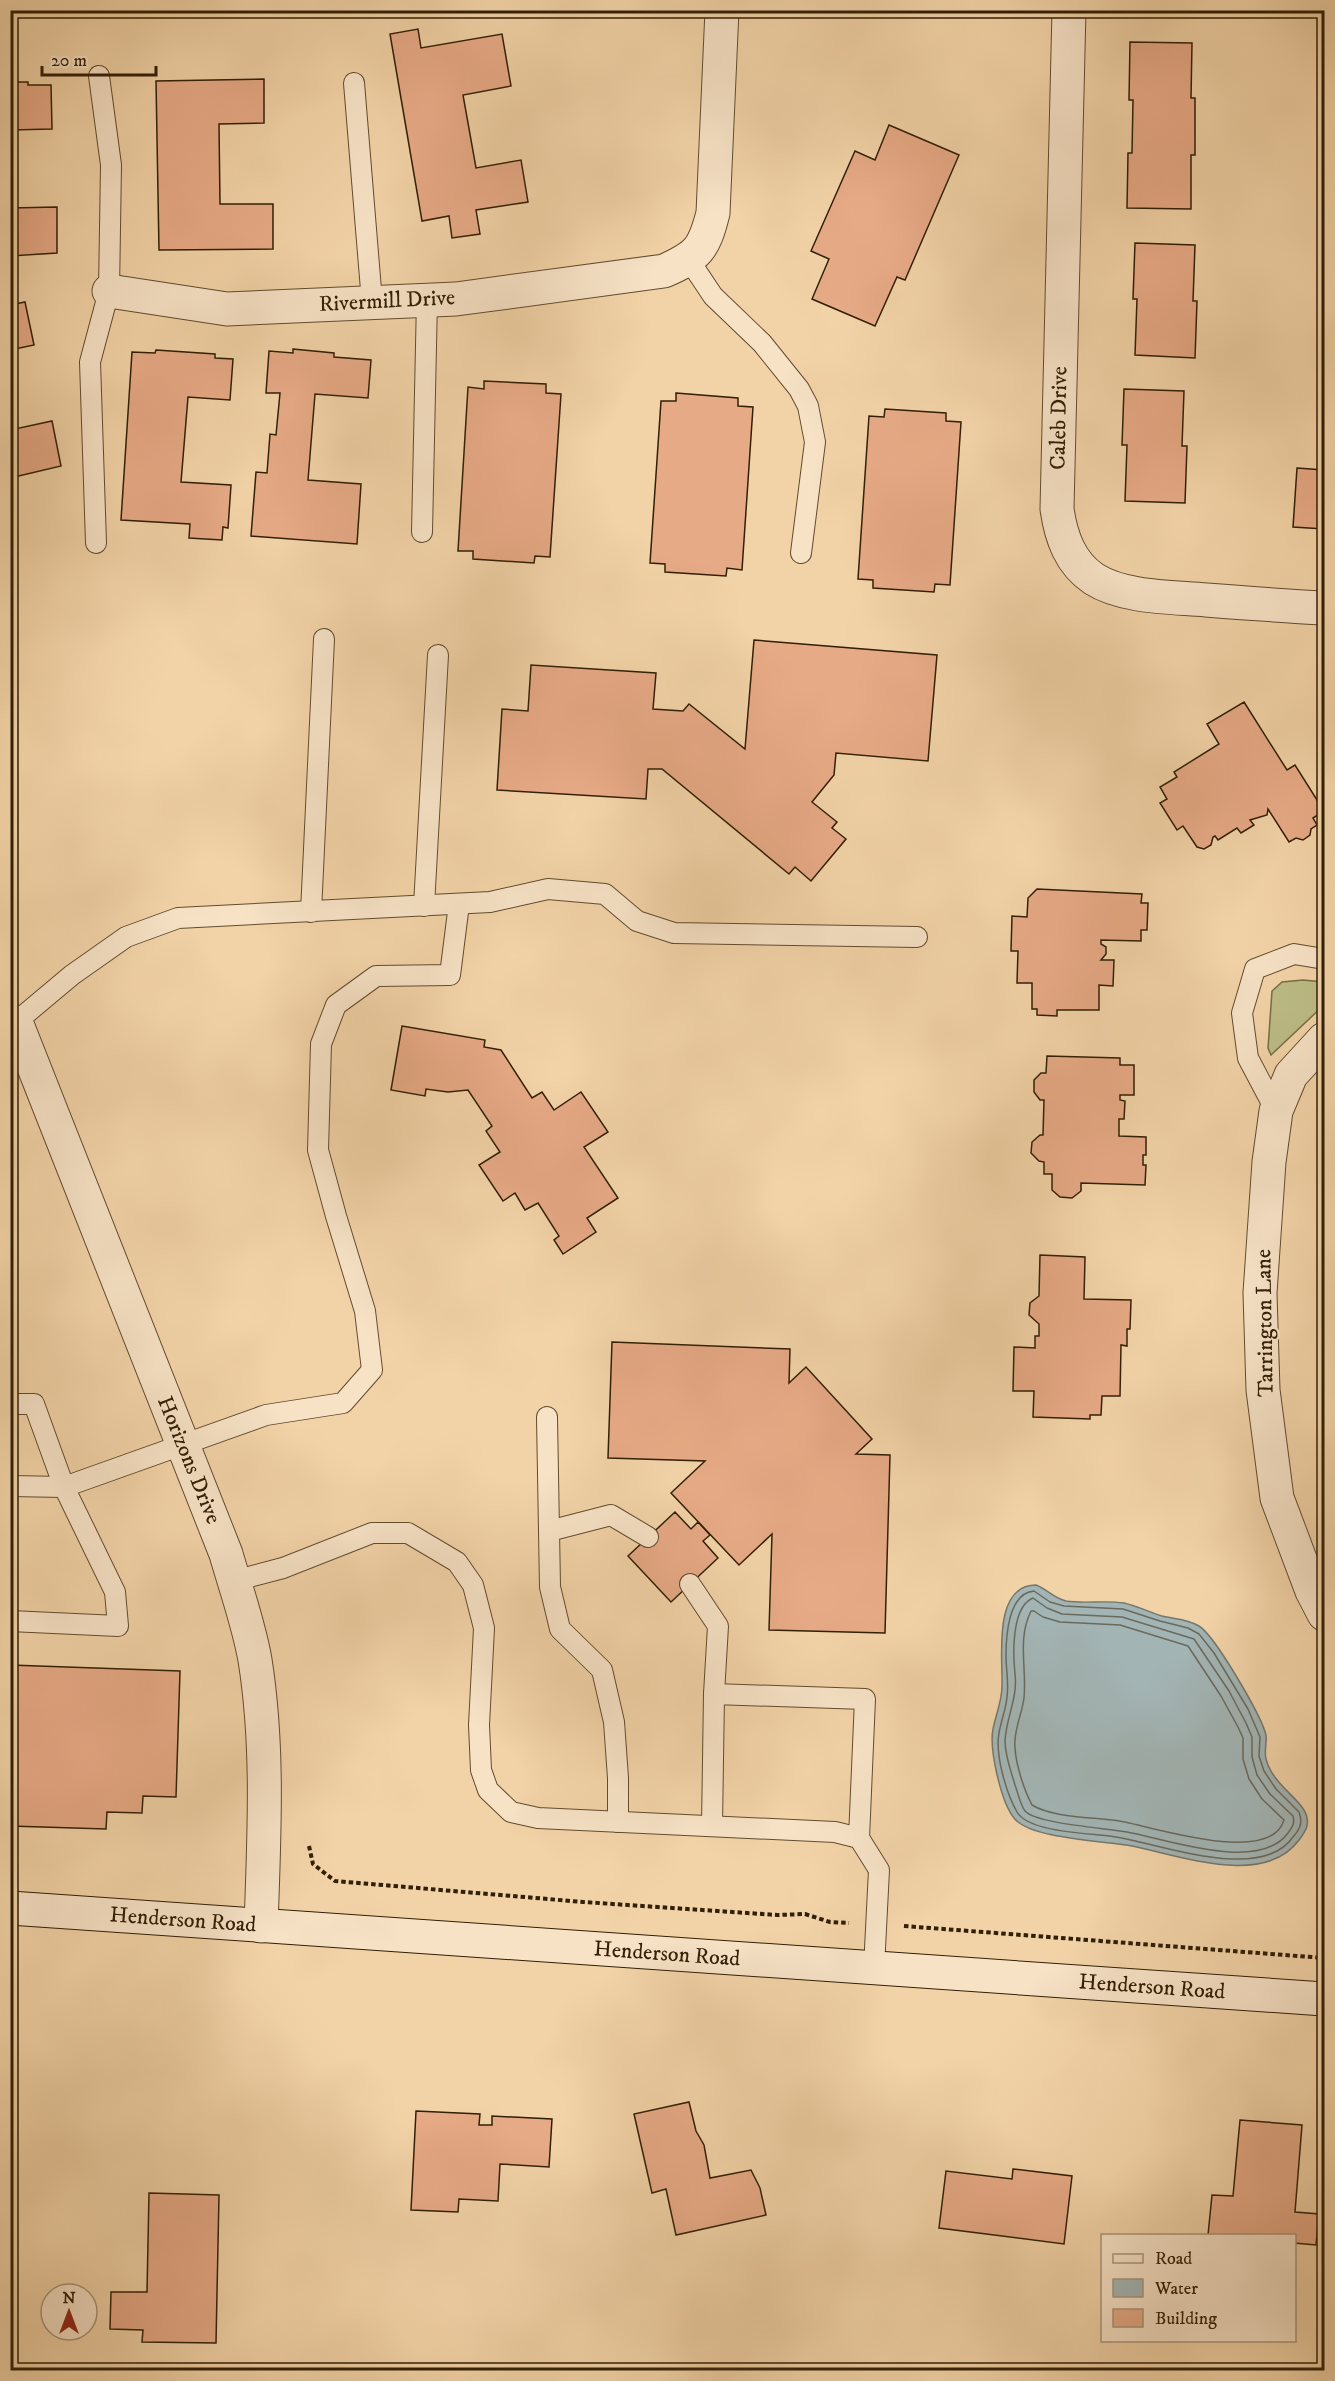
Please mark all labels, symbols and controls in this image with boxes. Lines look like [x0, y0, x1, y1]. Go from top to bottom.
scale bar [42, 39, 156, 77]
text: 20 m [51, 50, 87, 72]
street label: Rivermill Drive [318, 284, 456, 318]
street label: Caleb Drive [1045, 366, 1073, 470]
street label: Tarrington Lane [1250, 1249, 1280, 1397]
street label: Horizons Drive [151, 1392, 227, 1528]
street label: Henderson Road [109, 1901, 257, 1939]
street label: Henderson Road [593, 1935, 741, 1973]
street label: Henderson Road [1078, 1968, 1226, 2006]
legend [1101, 2234, 1296, 2342]
text: Road [1155, 2248, 1192, 2270]
text: Water [1154, 2278, 1198, 2300]
north arrow [39, 2282, 99, 2342]
text: N [62, 2288, 76, 2308]
text: Building [1155, 2308, 1217, 2330]

